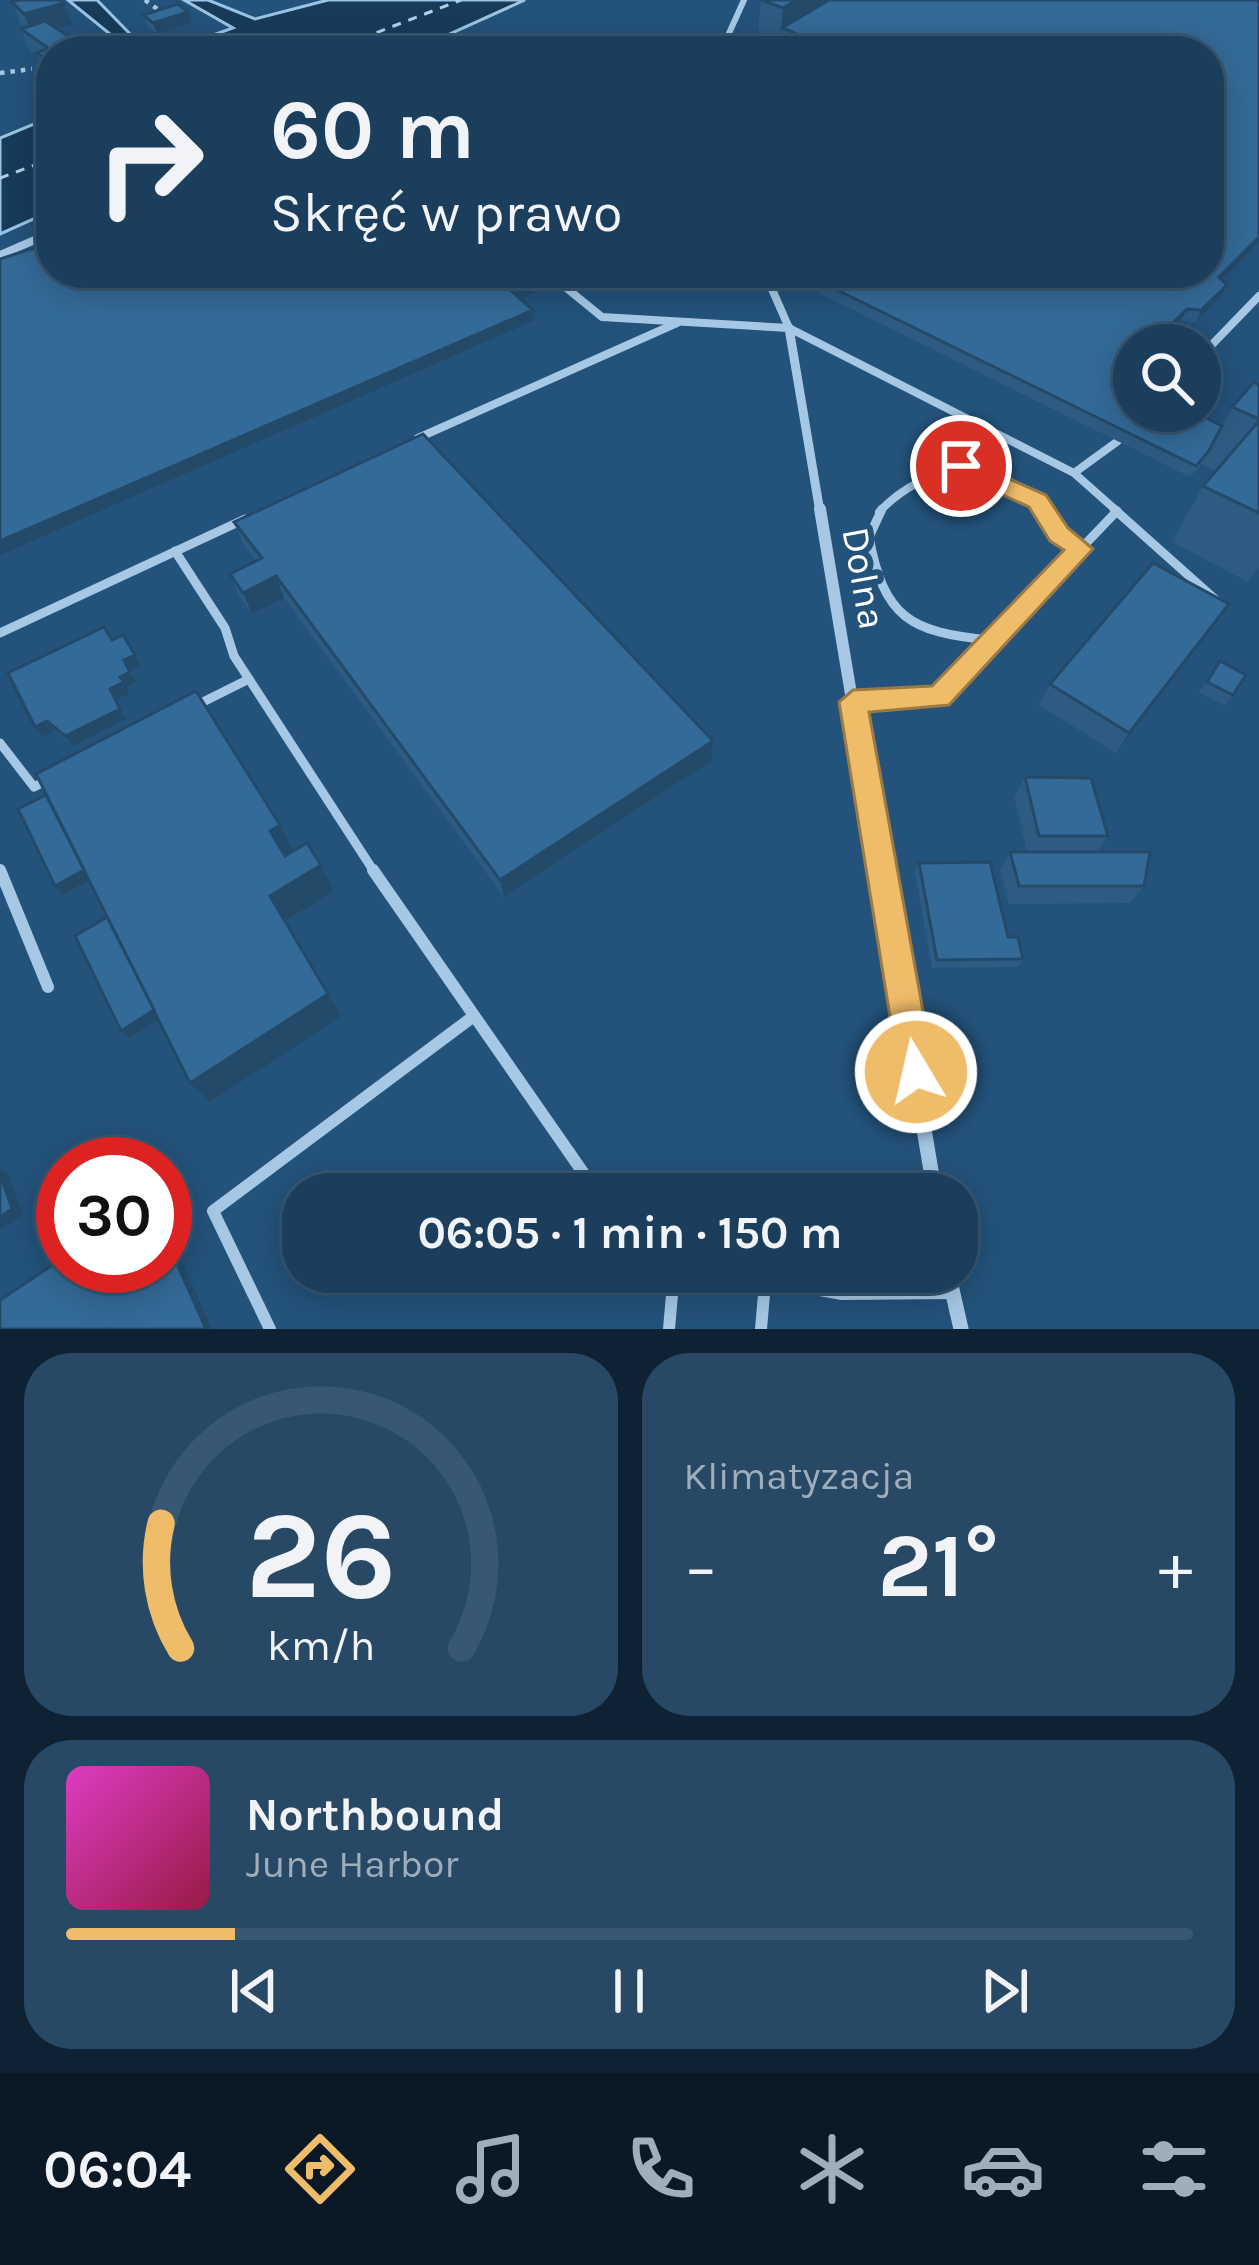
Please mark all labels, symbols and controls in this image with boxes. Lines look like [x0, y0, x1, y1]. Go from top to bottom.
text: 60 m [270, 81, 475, 179]
icon: right [72, 84, 228, 240]
text: Skręć w prawo [270, 181, 622, 245]
map controls [1113, 324, 1221, 432]
button: search [1113, 324, 1221, 432]
pin [910, 415, 1012, 517]
icon: arrive [928, 433, 994, 499]
street label: Dolna [832, 523, 896, 633]
position arrow [853, 1009, 979, 1135]
speed limit sign: 30 [36, 1137, 192, 1293]
text: 06:05 · 1 min · 150 m [417, 1207, 843, 1259]
text: Klimatyzacja [684, 1453, 914, 1499]
text: 26 [245, 1483, 396, 1628]
text: 21° [877, 1513, 999, 1619]
text: − [684, 1528, 718, 1606]
text: + [1158, 1528, 1193, 1606]
text: km/h [266, 1620, 375, 1670]
text: Northbound [246, 1789, 504, 1841]
text: June Harbor [246, 1841, 458, 1887]
icon: previous [221, 1958, 287, 2024]
icon: pause [596, 1958, 662, 2024]
icon: next [972, 1958, 1038, 2024]
icon: directions [278, 2127, 362, 2211]
icon: music [449, 2127, 533, 2211]
icon: phone [619, 2127, 703, 2211]
icon: climate [790, 2127, 874, 2211]
icon: car [961, 2127, 1045, 2211]
icon: filters [1132, 2127, 1216, 2211]
text: 06:04 [43, 2137, 191, 2201]

